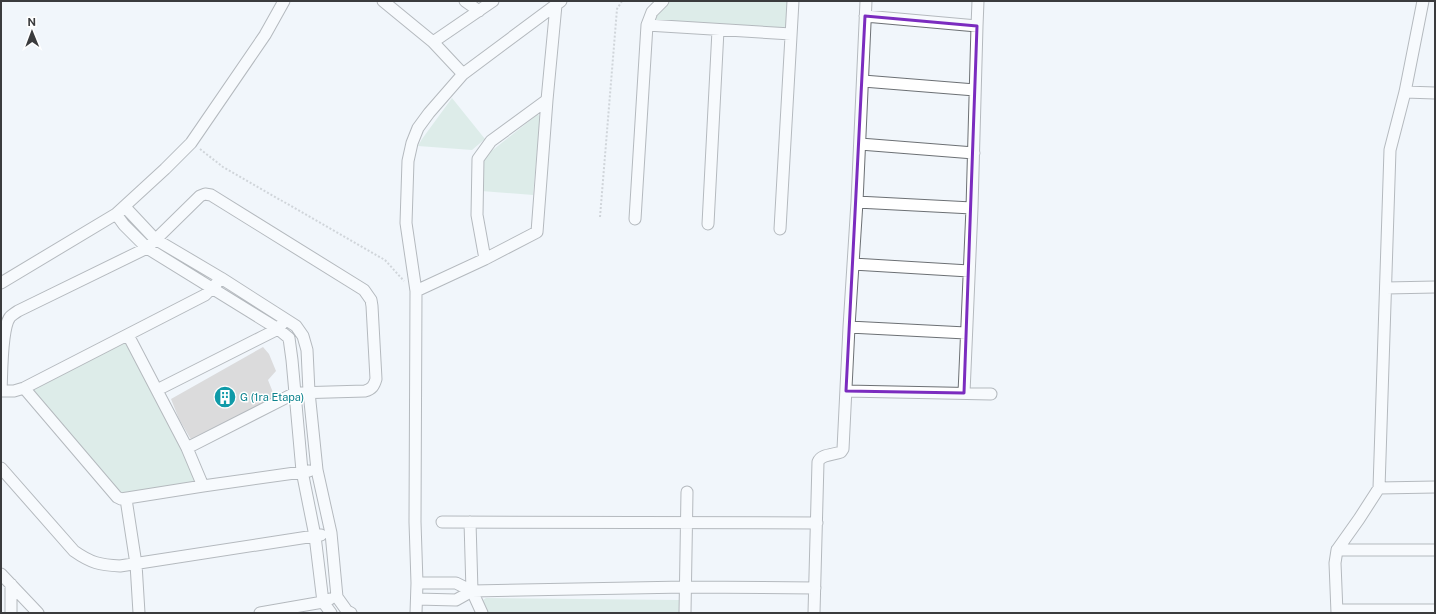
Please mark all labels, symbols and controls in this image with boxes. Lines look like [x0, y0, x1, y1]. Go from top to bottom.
north arrow [12, 12, 52, 52]
text: N [27, 16, 36, 28]
building icon: G (1ra Etapa) [212, 384, 238, 410]
place label: G (1ra Etapa) [240, 391, 304, 403]

